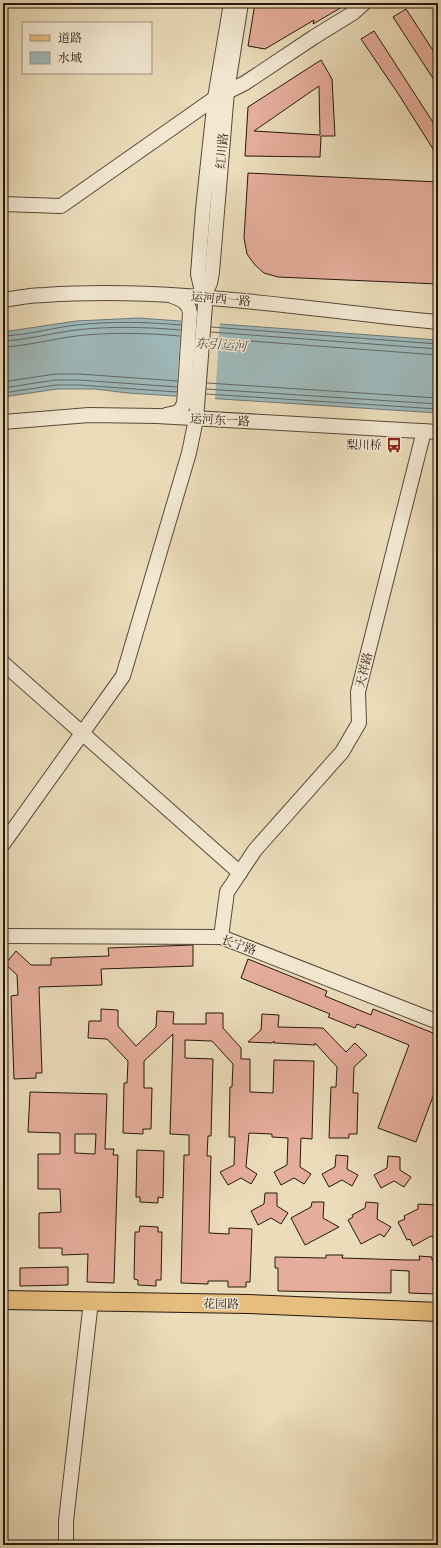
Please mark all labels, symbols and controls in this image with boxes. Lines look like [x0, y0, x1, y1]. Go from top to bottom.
legend [22, 22, 152, 74]
text: 道路 [58, 31, 82, 45]
text: 水域 [58, 51, 82, 65]
street label: 红川路 [213, 132, 231, 170]
street label: 运河西一路 [190, 289, 252, 309]
water label: 东引运河 [194, 336, 249, 354]
street label: 运河东一路 [190, 411, 250, 429]
bus stop icon: 梨川桥 [385, 436, 403, 454]
place label: 梨川桥 [346, 438, 382, 452]
street label: 天祥路 [353, 651, 375, 689]
street label: 长宁路 [220, 933, 258, 957]
street label: 花园路 [203, 1297, 239, 1311]

